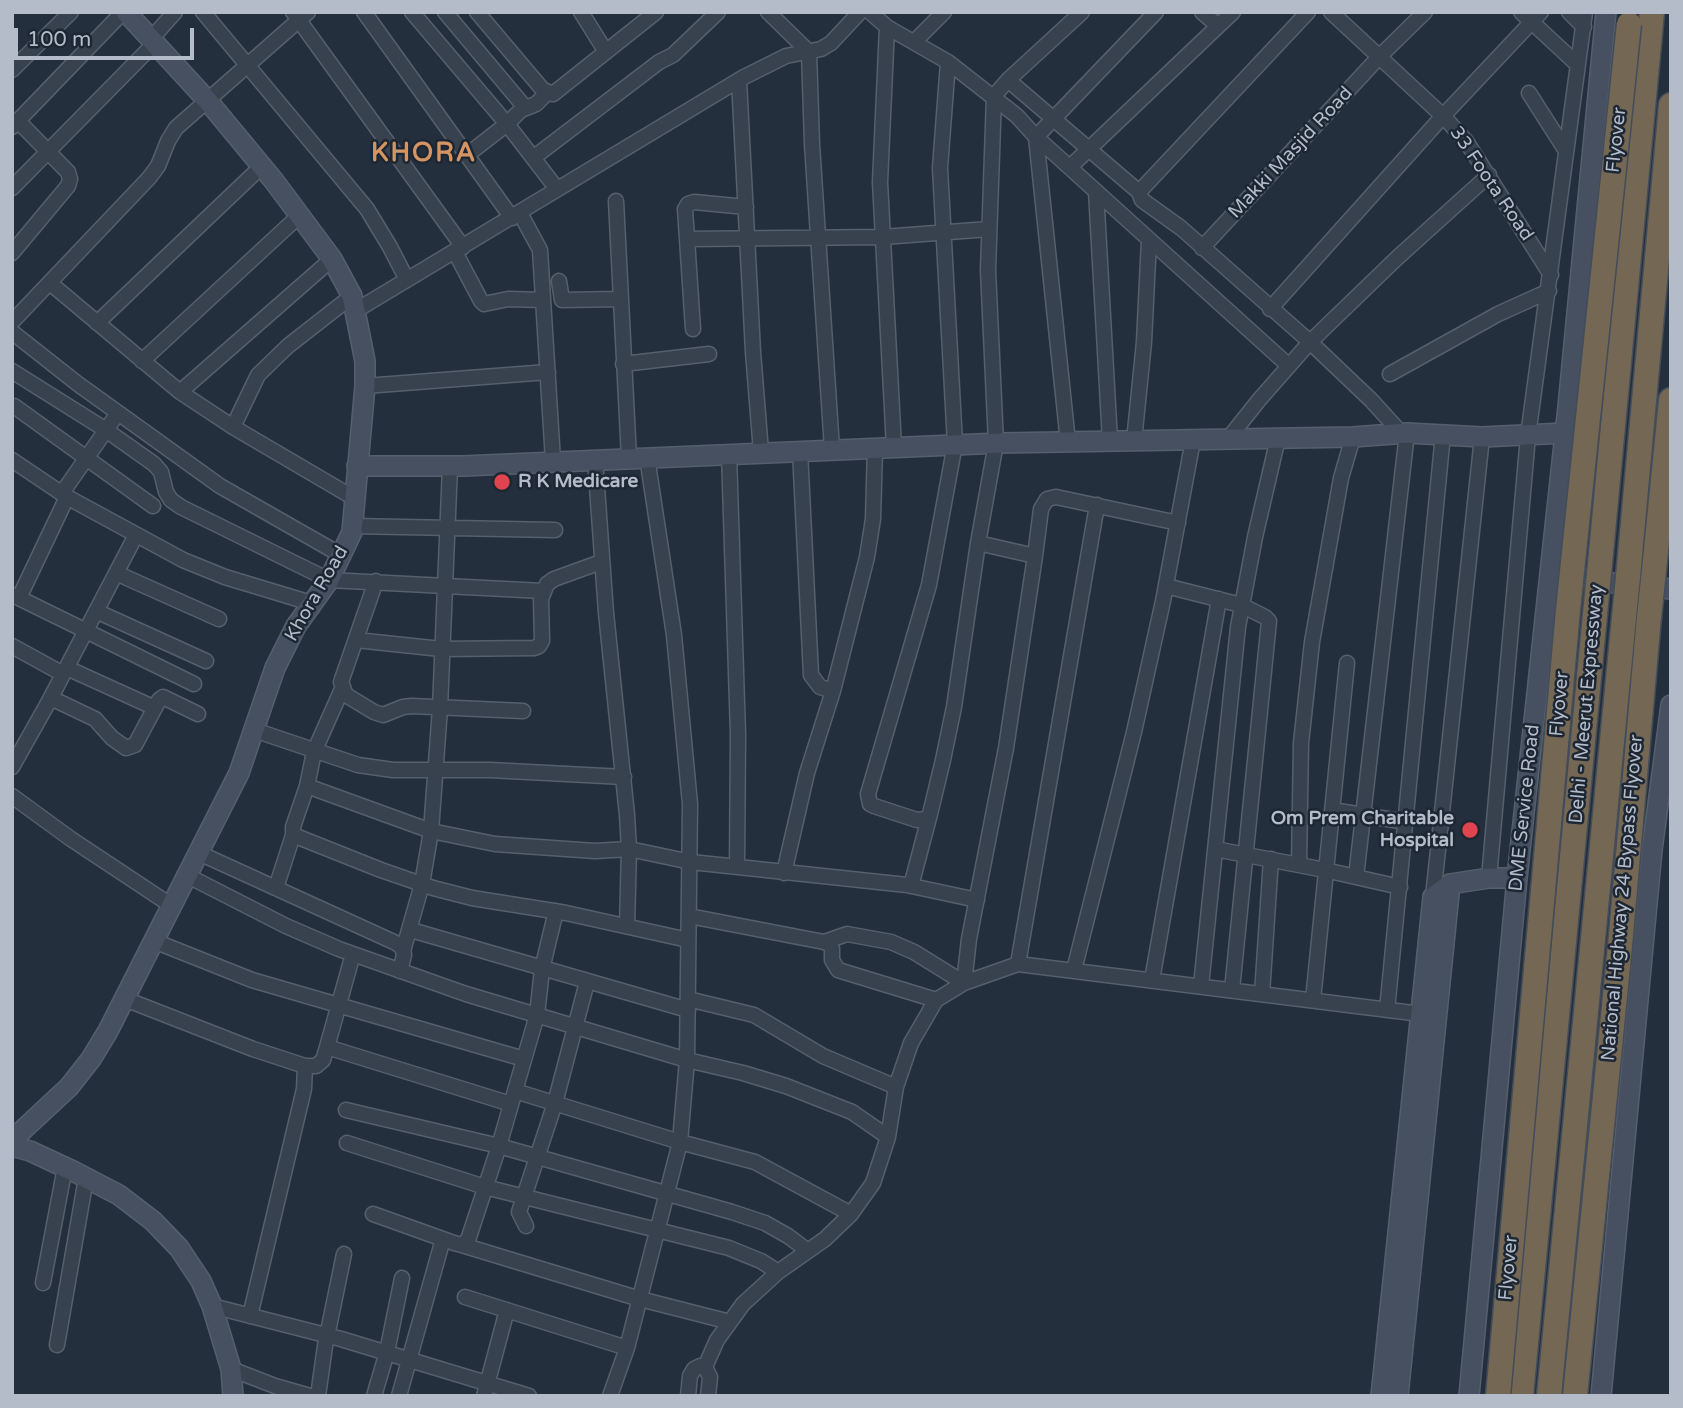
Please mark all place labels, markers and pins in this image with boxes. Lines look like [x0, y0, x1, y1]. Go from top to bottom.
place label: R K Medicare [518, 471, 638, 493]
marker: R K Medicare [492, 472, 512, 492]
place label: Om Prem Charitable Hospital [1271, 808, 1454, 852]
marker: Om Prem Charitable Hospital [1460, 820, 1480, 840]

